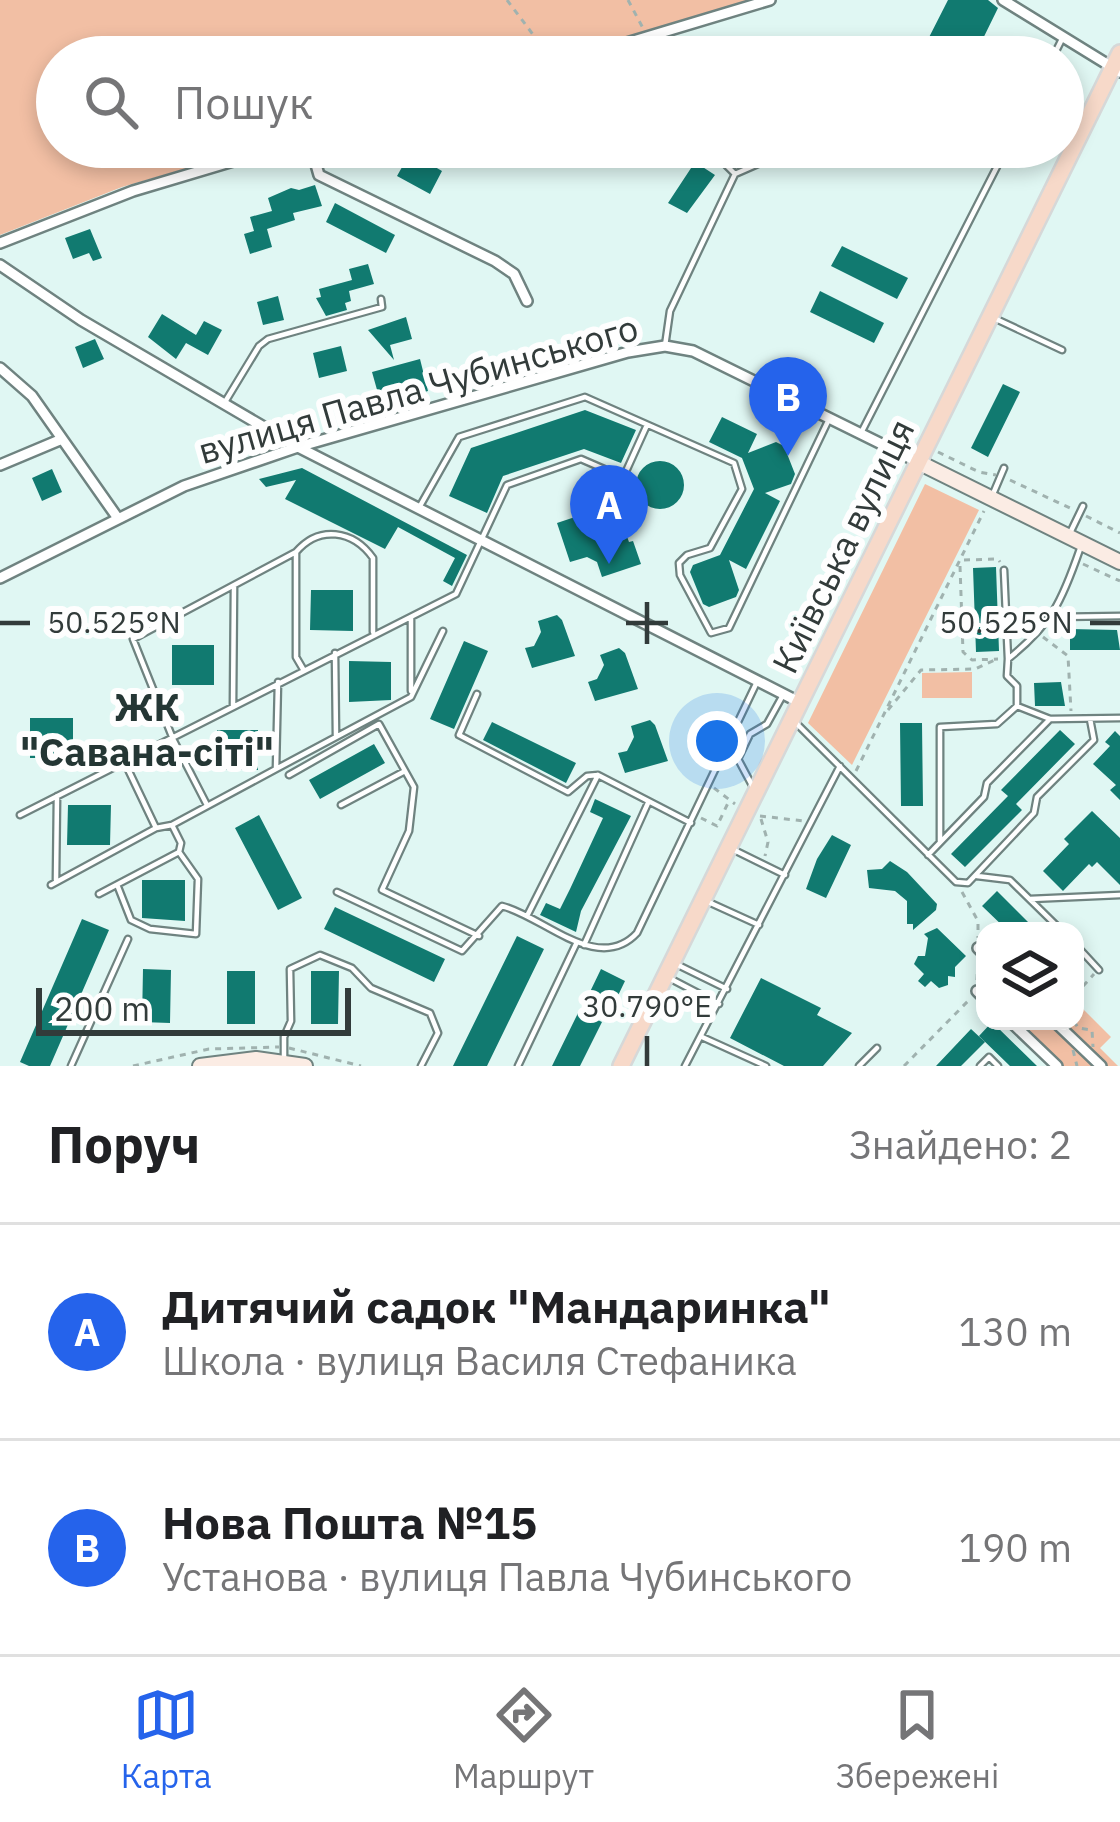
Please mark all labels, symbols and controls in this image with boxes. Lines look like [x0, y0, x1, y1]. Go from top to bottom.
search box [36, 36, 1084, 168]
icon: search [78, 69, 144, 135]
text: Пошук [174, 73, 314, 131]
street label: вулиця Павла Чубинського [193, 303, 643, 474]
pin: B [749, 357, 827, 456]
street label: Київська вулиця [761, 411, 924, 681]
pin: A [570, 465, 648, 564]
text: 50.525°N [47, 602, 181, 641]
text: 50.525°N [939, 602, 1073, 641]
district label: ЖК "Савана-сіті" [20, 681, 274, 777]
your location [687, 711, 747, 771]
map controls [976, 922, 1084, 1030]
button: layers [976, 922, 1084, 1030]
scale bar [36, 982, 351, 1035]
text: 30.790°E [582, 986, 712, 1025]
text: 200 m [54, 987, 150, 1030]
text: Поруч [48, 1111, 200, 1177]
text: Знайдено: 2 [849, 1119, 1072, 1170]
text: Дитячий садок "Мандаринка" [162, 1277, 830, 1335]
text: A [74, 1306, 100, 1357]
text: 130 m [959, 1306, 1072, 1357]
text: Школа · вулиця Василя Стефаника [162, 1335, 797, 1386]
text: Нова Пошта №15 [162, 1493, 537, 1551]
text: B [74, 1522, 100, 1573]
text: 190 m [959, 1522, 1072, 1573]
text: Установа · вулиця Павла Чубинського [162, 1551, 852, 1602]
tab: Карта [121, 1682, 212, 1797]
tab: Маршрут [453, 1682, 594, 1797]
tab: Збережені [836, 1682, 999, 1797]

